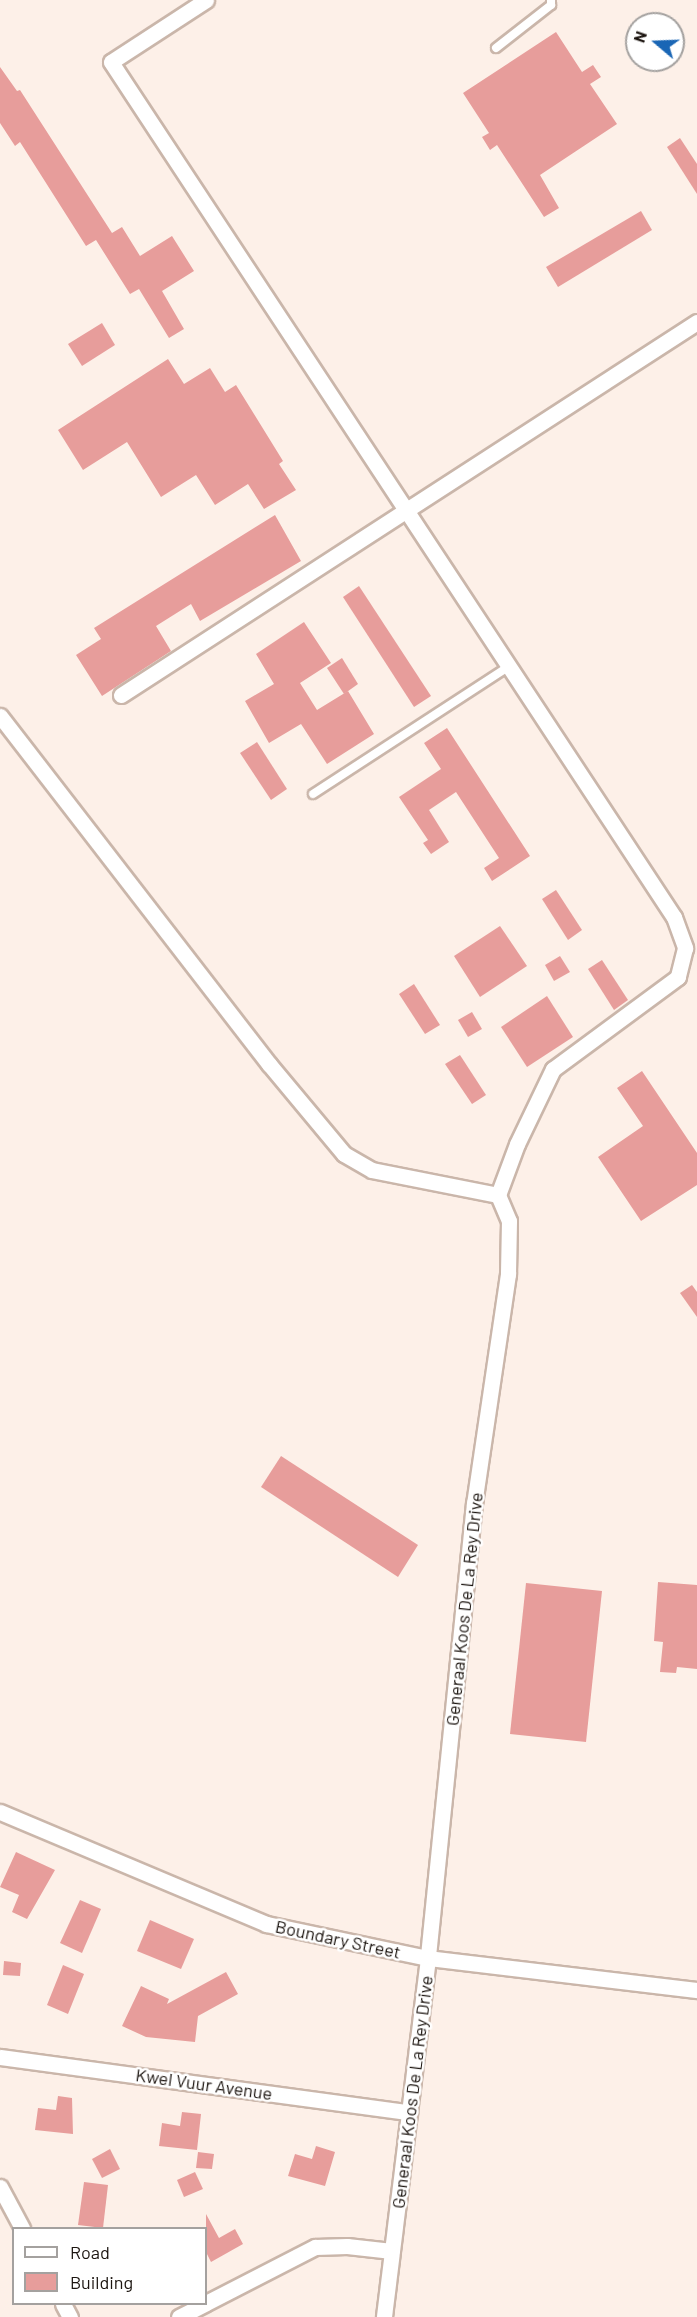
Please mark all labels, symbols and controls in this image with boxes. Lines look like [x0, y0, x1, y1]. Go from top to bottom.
north arrow [625, 12, 685, 72]
text: N [629, 29, 650, 45]
street label: Generaal Koos De La Rey Drive [441, 1491, 487, 1727]
street label: Boundary Street [273, 1915, 403, 1963]
street label: Generaal Koos De La Rey Drive [387, 1974, 437, 2210]
street label: Kwel Vuur Avenue [134, 2064, 274, 2104]
legend [12, 2227, 207, 2305]
text: Road [70, 2241, 110, 2263]
text: Building [70, 2271, 133, 2293]

